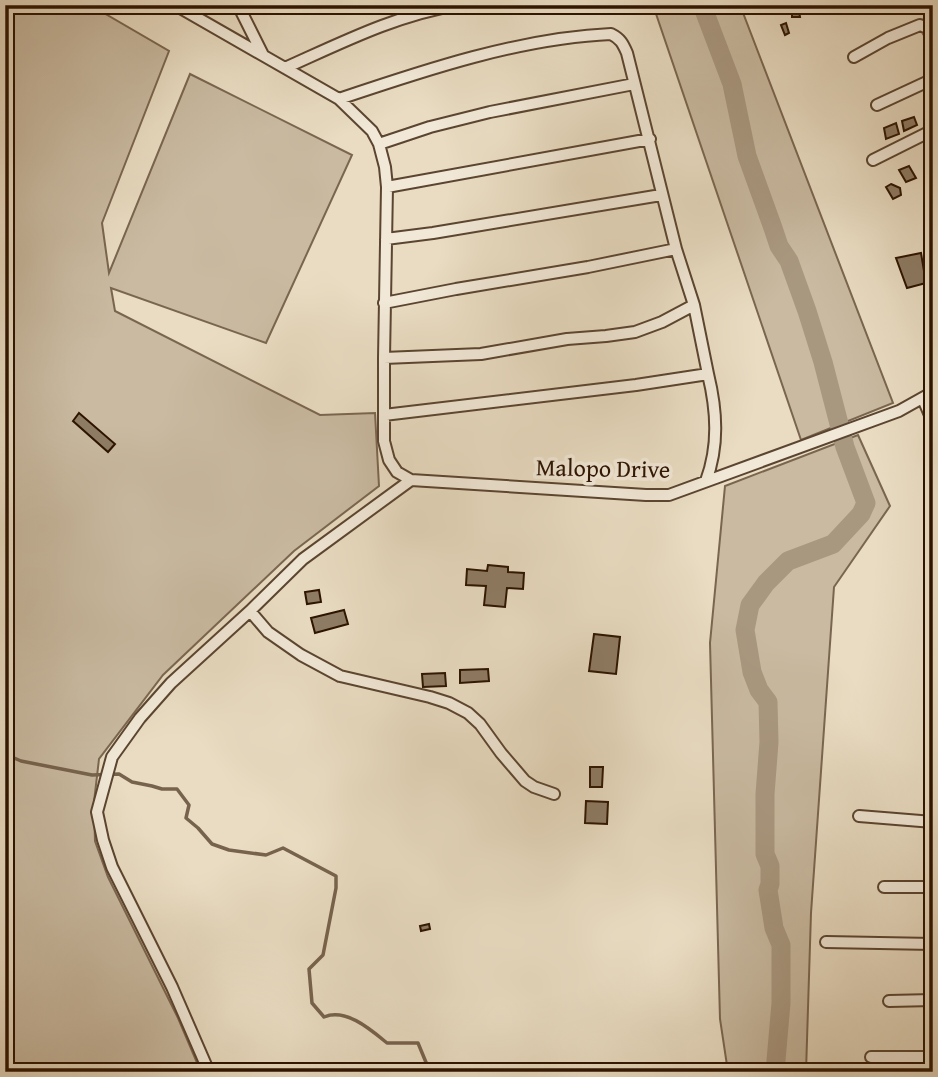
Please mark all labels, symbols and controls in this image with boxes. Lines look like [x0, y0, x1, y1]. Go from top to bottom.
street label: Malopo Drive [536, 449, 670, 487]

